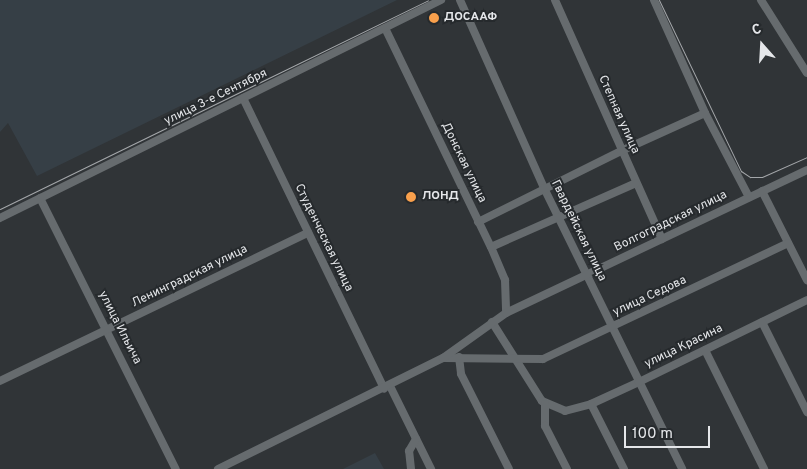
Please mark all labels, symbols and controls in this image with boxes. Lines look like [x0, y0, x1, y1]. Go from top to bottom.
place label: ДОСААФ [444, 11, 497, 25]
marker: ДОСААФ [428, 12, 440, 24]
north arrow [737, 20, 787, 70]
text: С [750, 21, 764, 40]
street label: улица 3-е Сентября [162, 67, 270, 129]
street label: Степная улица [594, 74, 642, 156]
street label: Донская улица [437, 120, 489, 206]
street label: Гвардейская улица [547, 178, 609, 284]
street label: Студенческая улица [291, 182, 355, 294]
street label: Волгоградская улица [612, 188, 730, 256]
marker: ЛОНД [404, 190, 418, 204]
place label: ЛОНД [422, 190, 459, 204]
street label: Ленинградская улица [130, 243, 250, 311]
street label: улица Седова [611, 274, 689, 320]
street label: улица Ильича [94, 289, 144, 367]
street label: улица Красина [643, 322, 725, 372]
scale bar [627, 416, 713, 448]
text: 100 m [632, 425, 673, 444]

